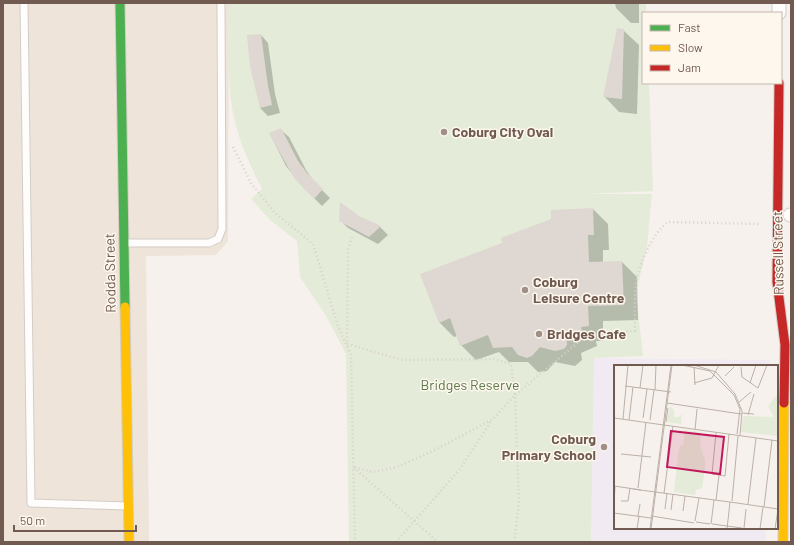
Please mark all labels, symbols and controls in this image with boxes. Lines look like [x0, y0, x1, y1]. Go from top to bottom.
legend [642, 12, 782, 84]
text: Fast [678, 20, 701, 34]
text: Slow [678, 40, 703, 54]
text: Jam [678, 60, 701, 74]
place label: Coburg City Oval [452, 123, 553, 140]
marker: Coburg City Oval [439, 127, 449, 137]
street label: Russell Street [768, 211, 787, 295]
street label: Rodda Street [100, 233, 119, 313]
place label: Coburg Leisure Centre [533, 273, 625, 306]
marker: Coburg Leisure Centre [520, 285, 530, 295]
place label: Bridges Cafe [547, 325, 626, 342]
marker: Bridges Cafe [534, 329, 544, 339]
inset map [614, 365, 778, 529]
park label: Bridges Reserve [421, 376, 519, 393]
place label: Coburg Primary School [502, 430, 596, 463]
marker: Coburg Primary School [599, 442, 609, 452]
scale bar [14, 507, 136, 533]
text: 50 m [20, 513, 45, 527]

